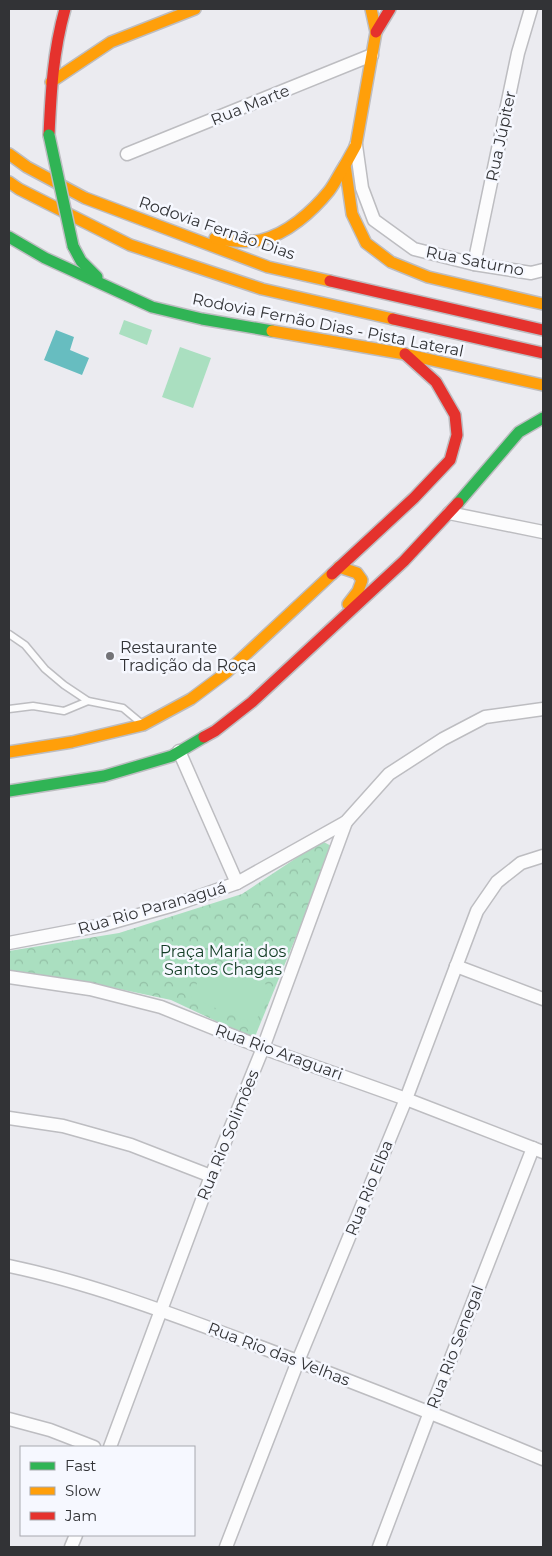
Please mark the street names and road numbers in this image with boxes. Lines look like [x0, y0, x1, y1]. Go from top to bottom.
street label: Rua Marte [208, 81, 292, 129]
street label: Rua Júpiter [482, 89, 520, 183]
street label: Rodovia Fernão Dias [136, 192, 298, 264]
street label: Rua Saturno [424, 242, 526, 280]
street label: Rodovia Fernão Dias - Pista Lateral [191, 289, 465, 361]
street label: Rua Rio Paranaguá [76, 878, 228, 938]
street label: Rua Rio Araguari [213, 1020, 345, 1084]
street label: Rua Rio Solimões [193, 1067, 263, 1203]
street label: Rua Rio Elba [341, 1137, 397, 1239]
street label: Rua Rio Senegal [423, 1283, 487, 1411]
street label: Rua Rio das Velhas [205, 1318, 353, 1390]

